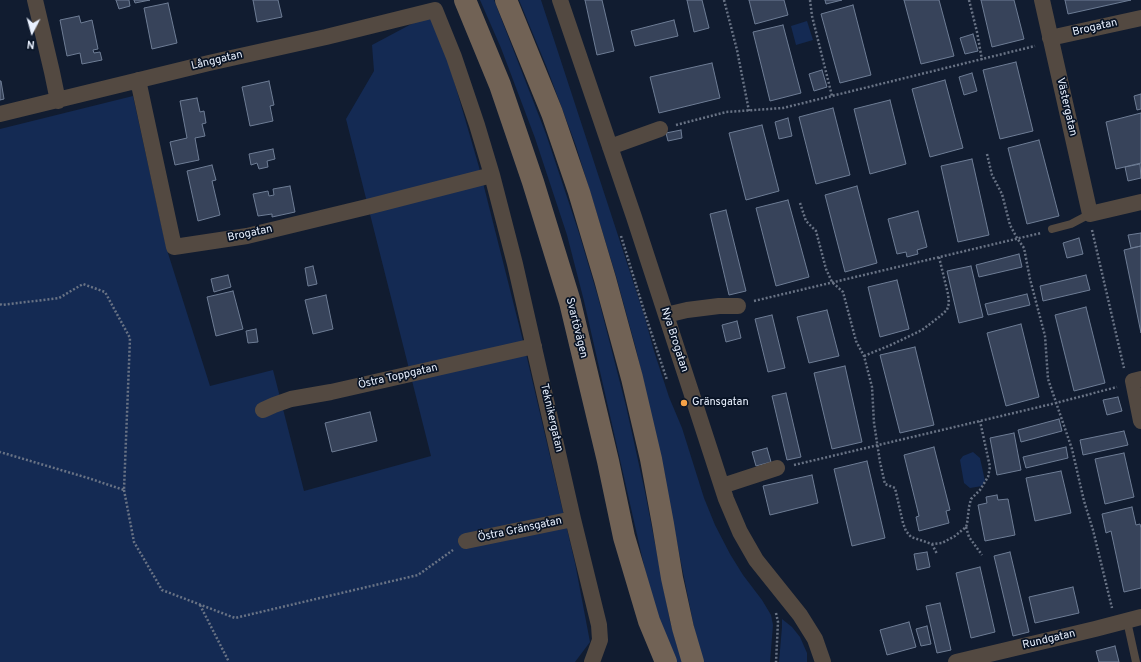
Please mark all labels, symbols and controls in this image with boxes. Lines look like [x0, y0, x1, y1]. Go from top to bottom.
north arrow [12, 12, 52, 52]
street label: Brogatan [1071, 16, 1119, 40]
text: N [26, 37, 35, 51]
street label: Långgatan [190, 49, 244, 73]
street label: Västergatan [1053, 77, 1079, 137]
street label: Brogatan [226, 223, 274, 245]
street label: Svartövägen [562, 296, 590, 360]
street label: Nya Brogatan [657, 306, 691, 374]
street label: Östra Toppgatan [357, 361, 439, 393]
street label: Teknikergatan [537, 382, 565, 454]
place label: Gränsgatan [692, 396, 749, 410]
marker: Gränsgatan [679, 398, 689, 408]
street label: Östra Gränsgatan [477, 515, 563, 545]
street label: Rundgatan [1021, 627, 1077, 653]

